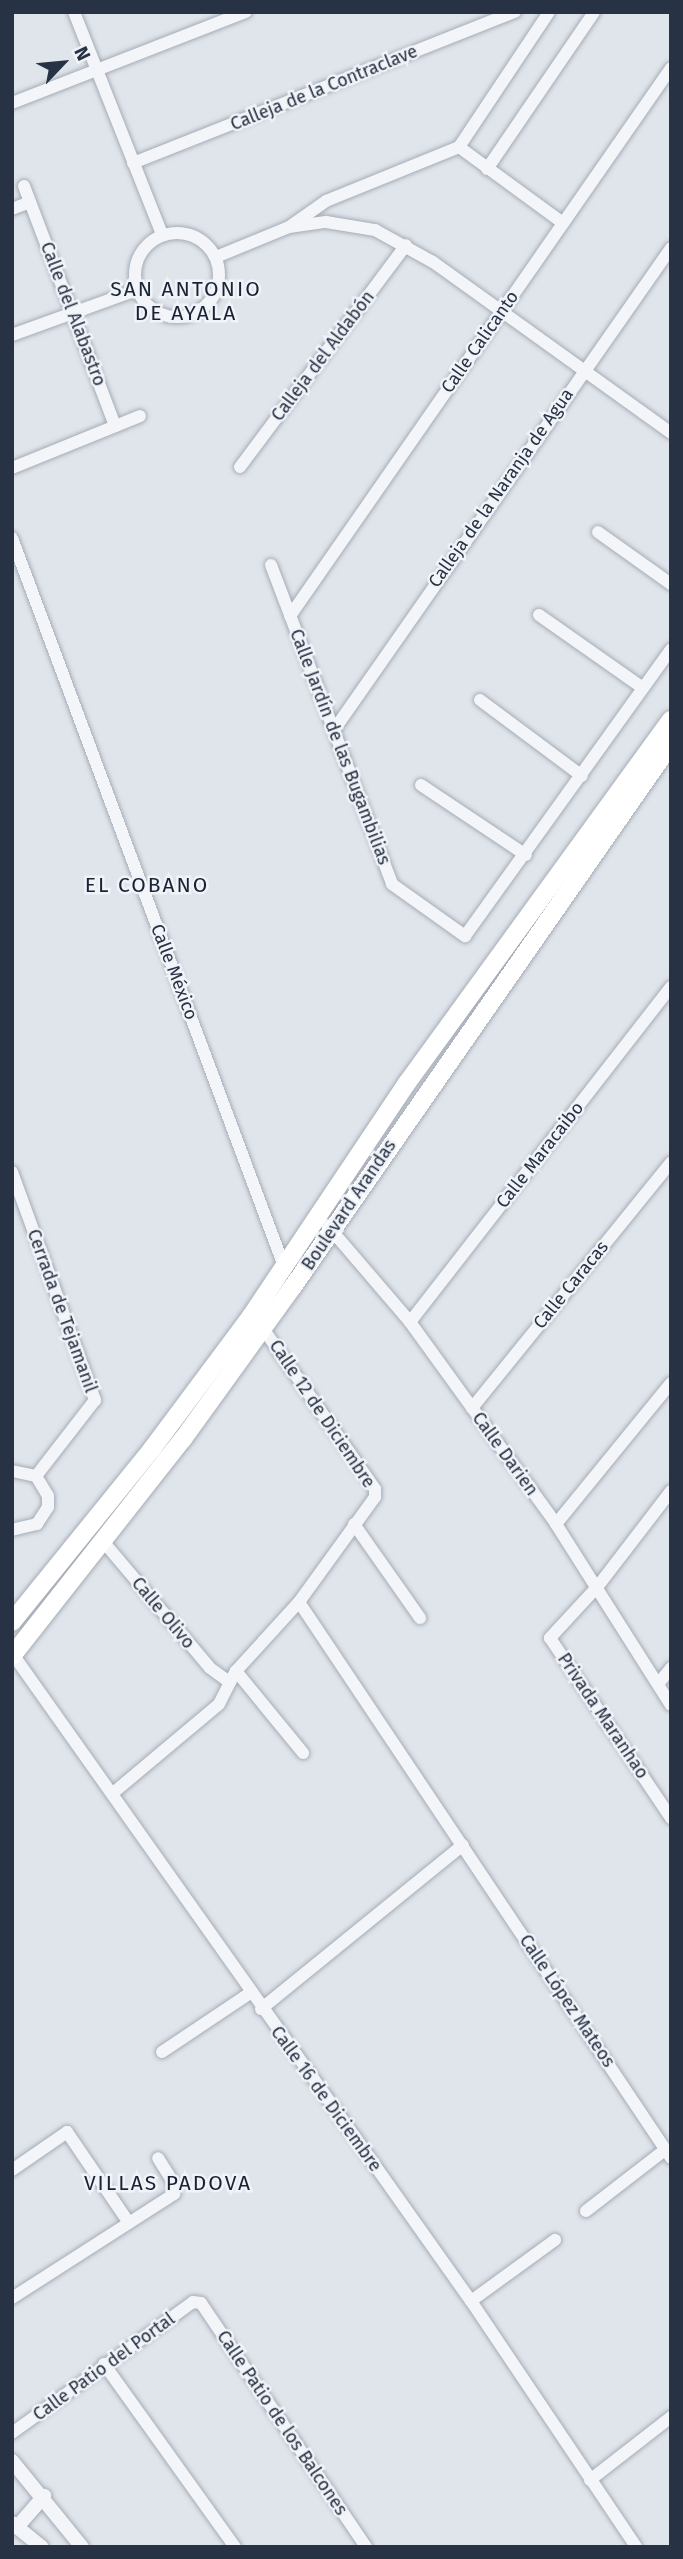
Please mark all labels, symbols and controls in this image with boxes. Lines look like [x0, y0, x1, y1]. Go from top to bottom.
north arrow [28, 28, 98, 98]
street label: Calleja de la Contraclave [227, 41, 421, 135]
text: N [69, 43, 95, 64]
street label: Calle del Alabastro [36, 239, 110, 389]
district label: SAN ANTONIO DE AYALA [112, 276, 260, 326]
street label: Calleja del Aldabón [267, 286, 379, 426]
street label: Calle Calicanto [437, 287, 523, 397]
street label: Calleja de la Naranja de Agua [424, 384, 578, 592]
street label: Calle Jardín de las Bugambilias [285, 626, 395, 868]
district label: EL COBANO [86, 872, 208, 898]
street label: Calle México [146, 921, 202, 1023]
street label: Calle Maracaibo [492, 1098, 588, 1212]
street label: Boulevard Arandas [297, 1136, 401, 1274]
street label: Cerrada de Tejamanil [22, 1226, 102, 1396]
street label: Calle Caracas [529, 1237, 613, 1333]
street label: Calle 12 de Diciembre [264, 1336, 380, 1492]
street label: Calle Darien [467, 1408, 543, 1500]
street label: Calle Olivo [127, 1573, 199, 1653]
street label: Privada Maranhao [553, 1649, 653, 1783]
street label: Calle López Mateos [515, 1931, 619, 2071]
street label: Calle 16 de Diciembre [266, 2022, 386, 2176]
district label: VILLAS PADOVA [86, 2170, 250, 2196]
street label: Calle Patio del Portal [29, 2308, 179, 2426]
street label: Calle Patio de los Balcones [212, 2327, 352, 2519]

